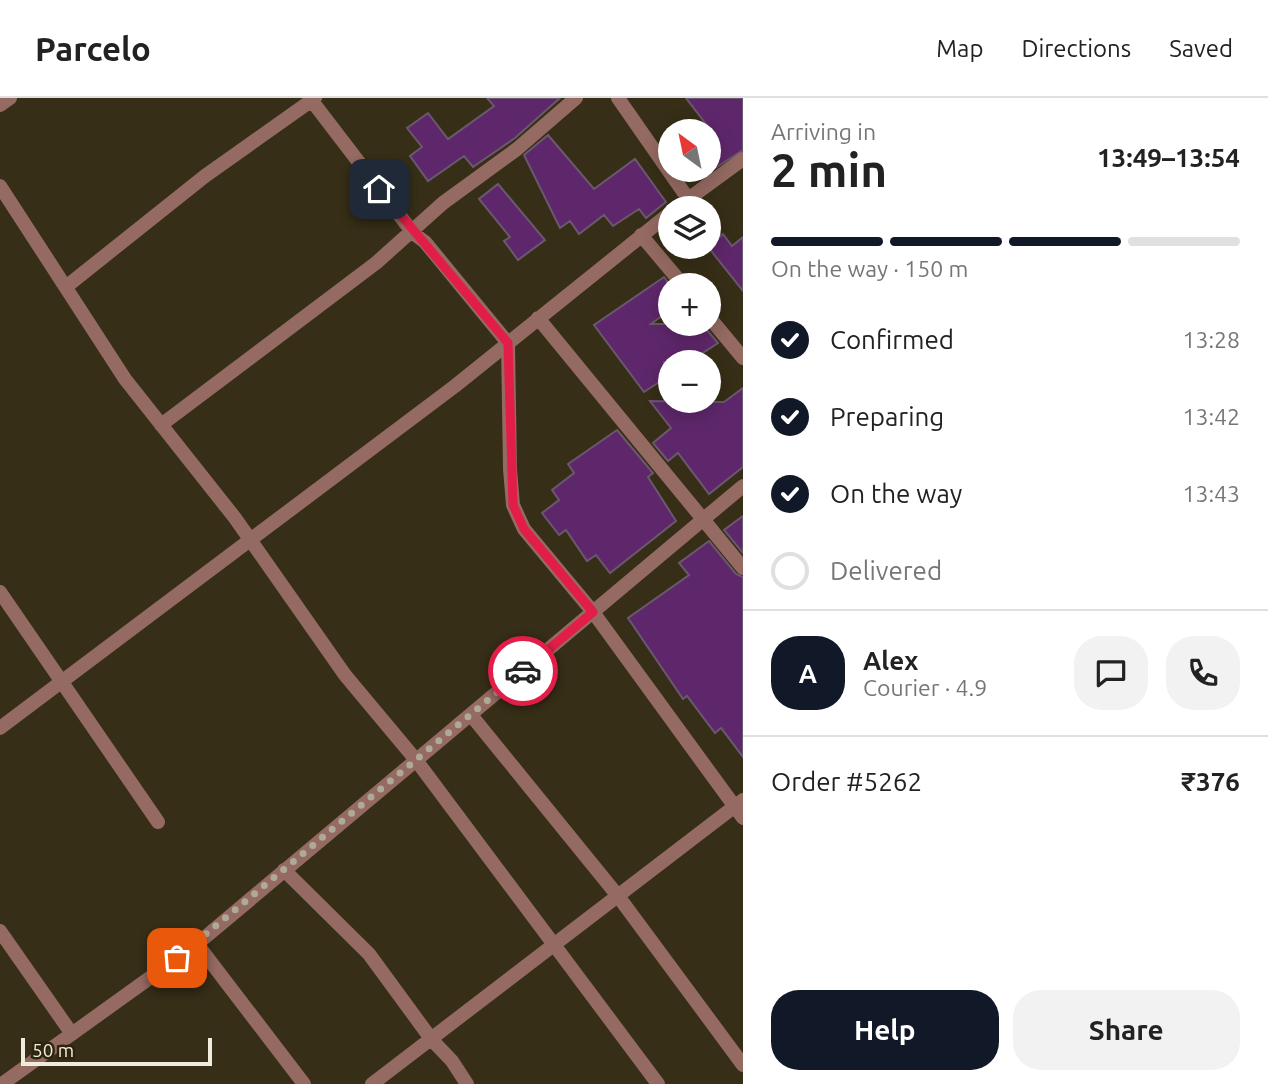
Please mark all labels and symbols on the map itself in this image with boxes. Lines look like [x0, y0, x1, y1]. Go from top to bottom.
north arrow [658, 119, 721, 182]
pin [349, 159, 409, 219]
courier [488, 636, 558, 706]
pin [147, 928, 207, 988]
scale bar [21, 1035, 212, 1067]

